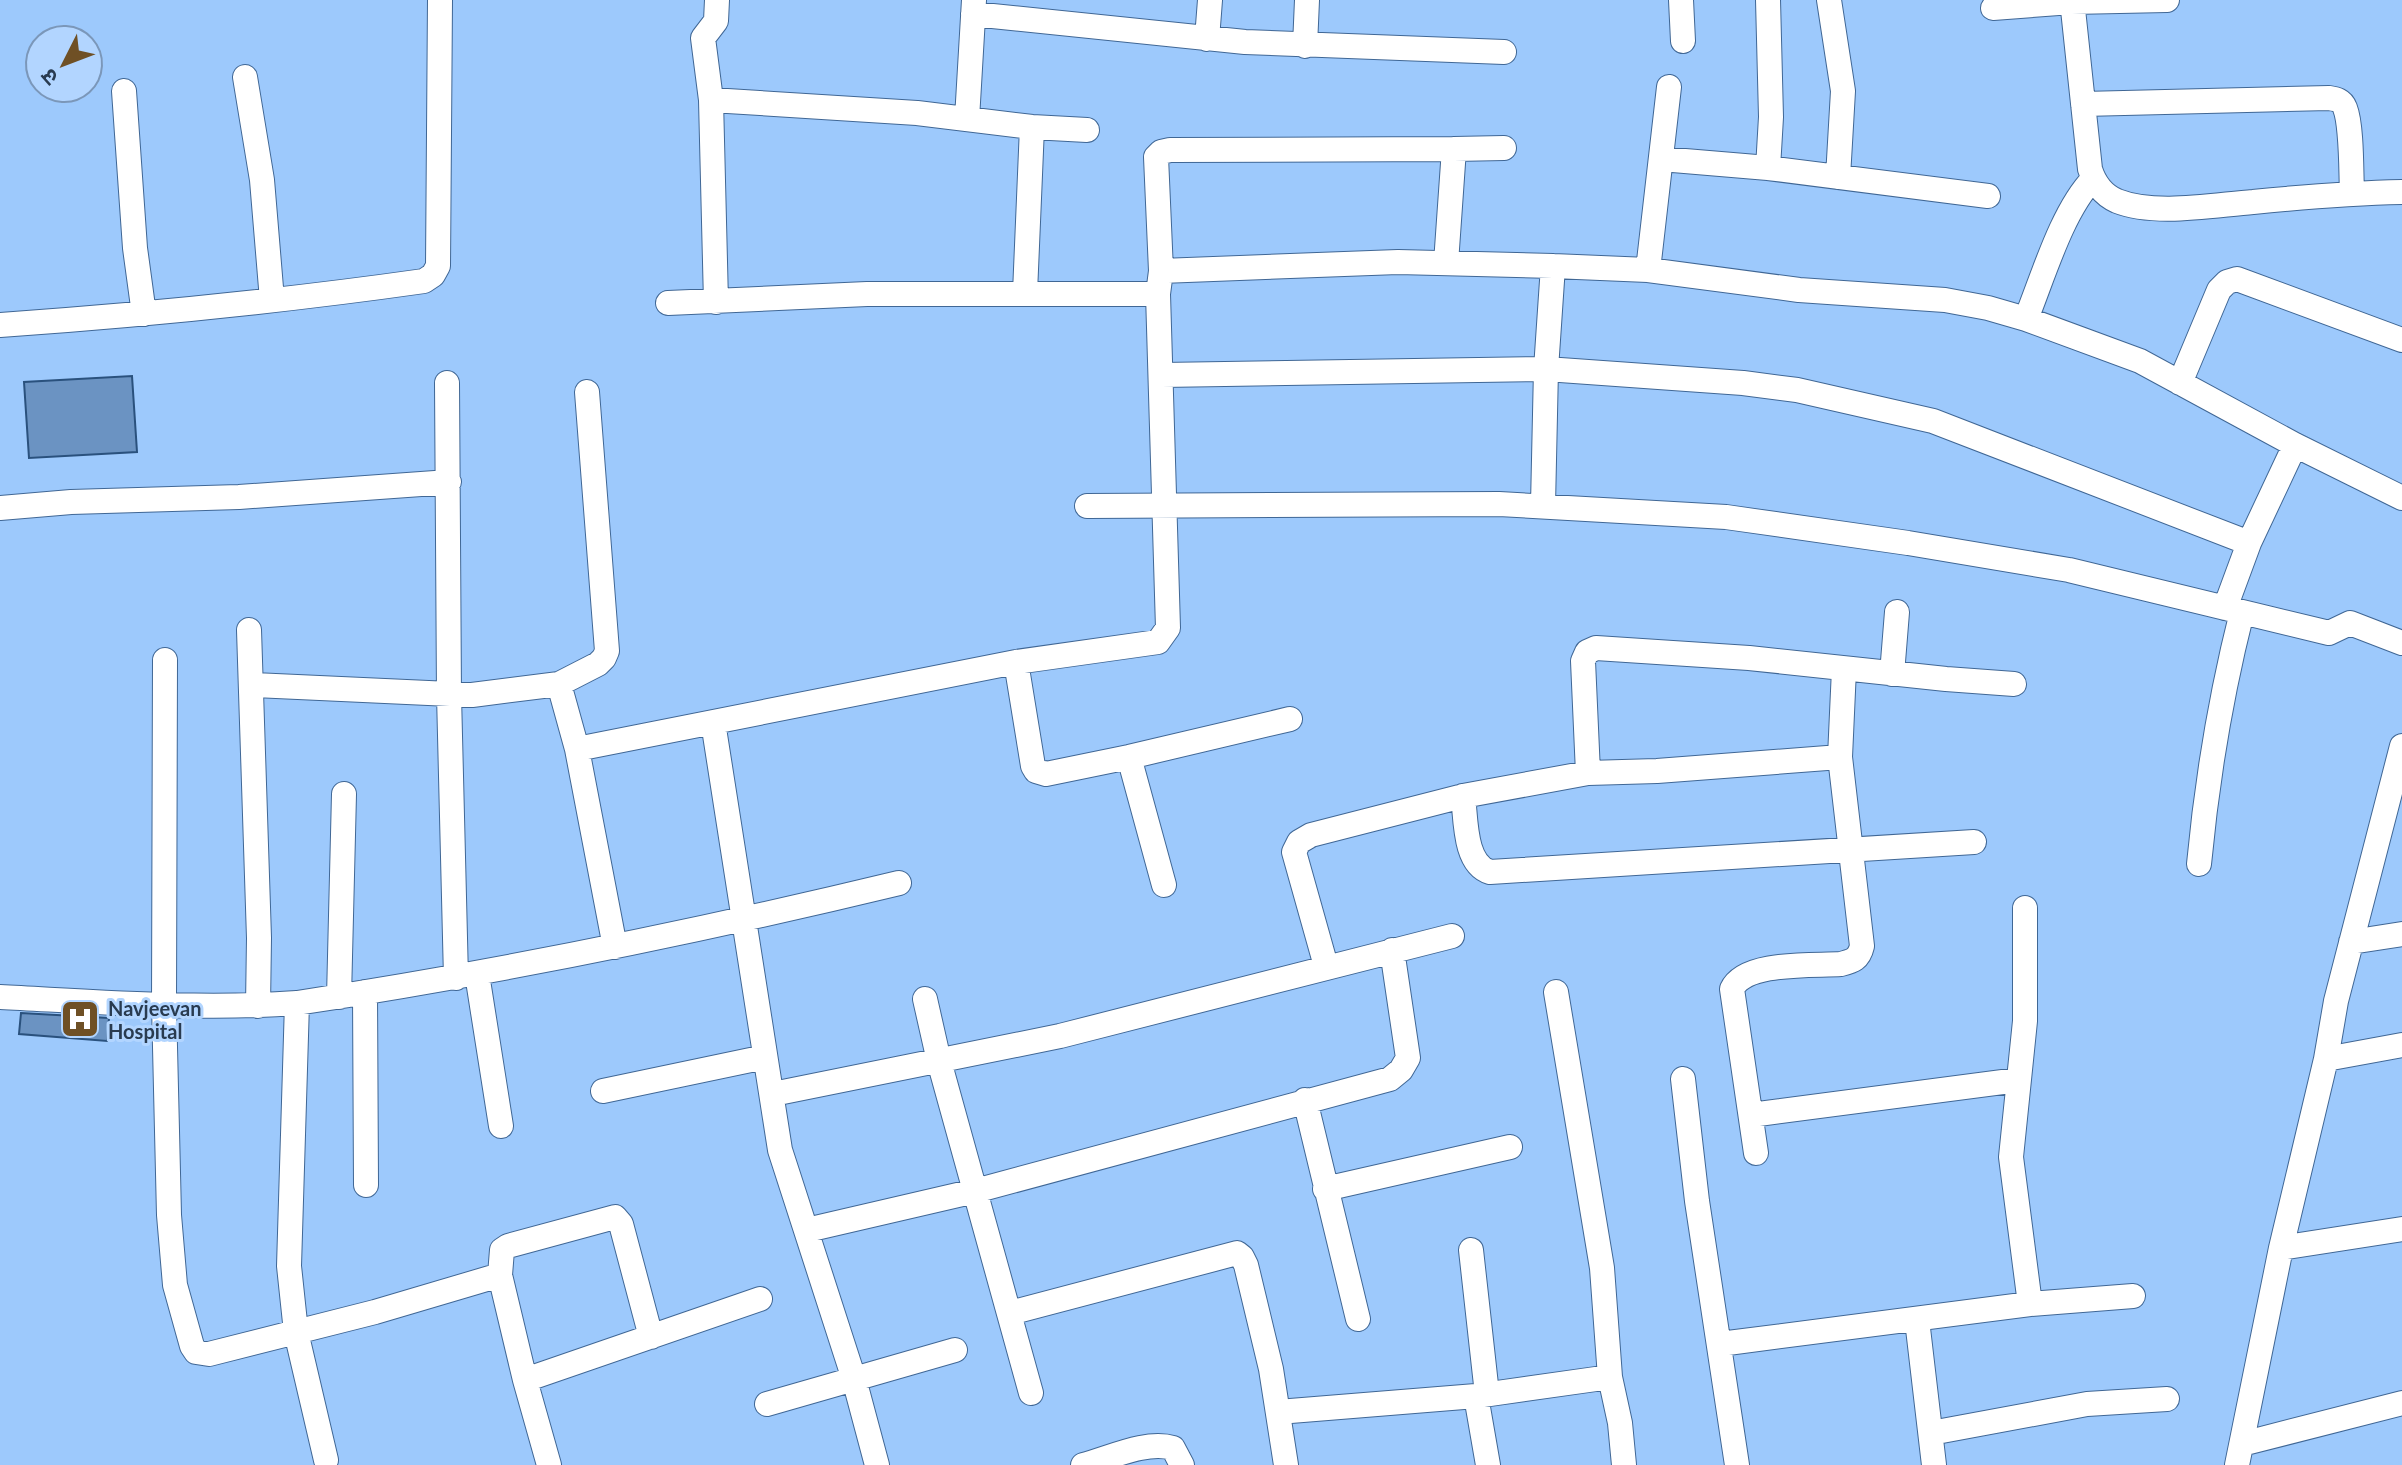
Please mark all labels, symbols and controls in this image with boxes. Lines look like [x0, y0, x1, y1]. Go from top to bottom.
north arrow [24, 24, 104, 104]
text: उ [34, 63, 63, 92]
place label: Navjeevan Hospital [108, 996, 202, 1043]
hospital icon: Navjeevan Hospital [59, 998, 101, 1040]

